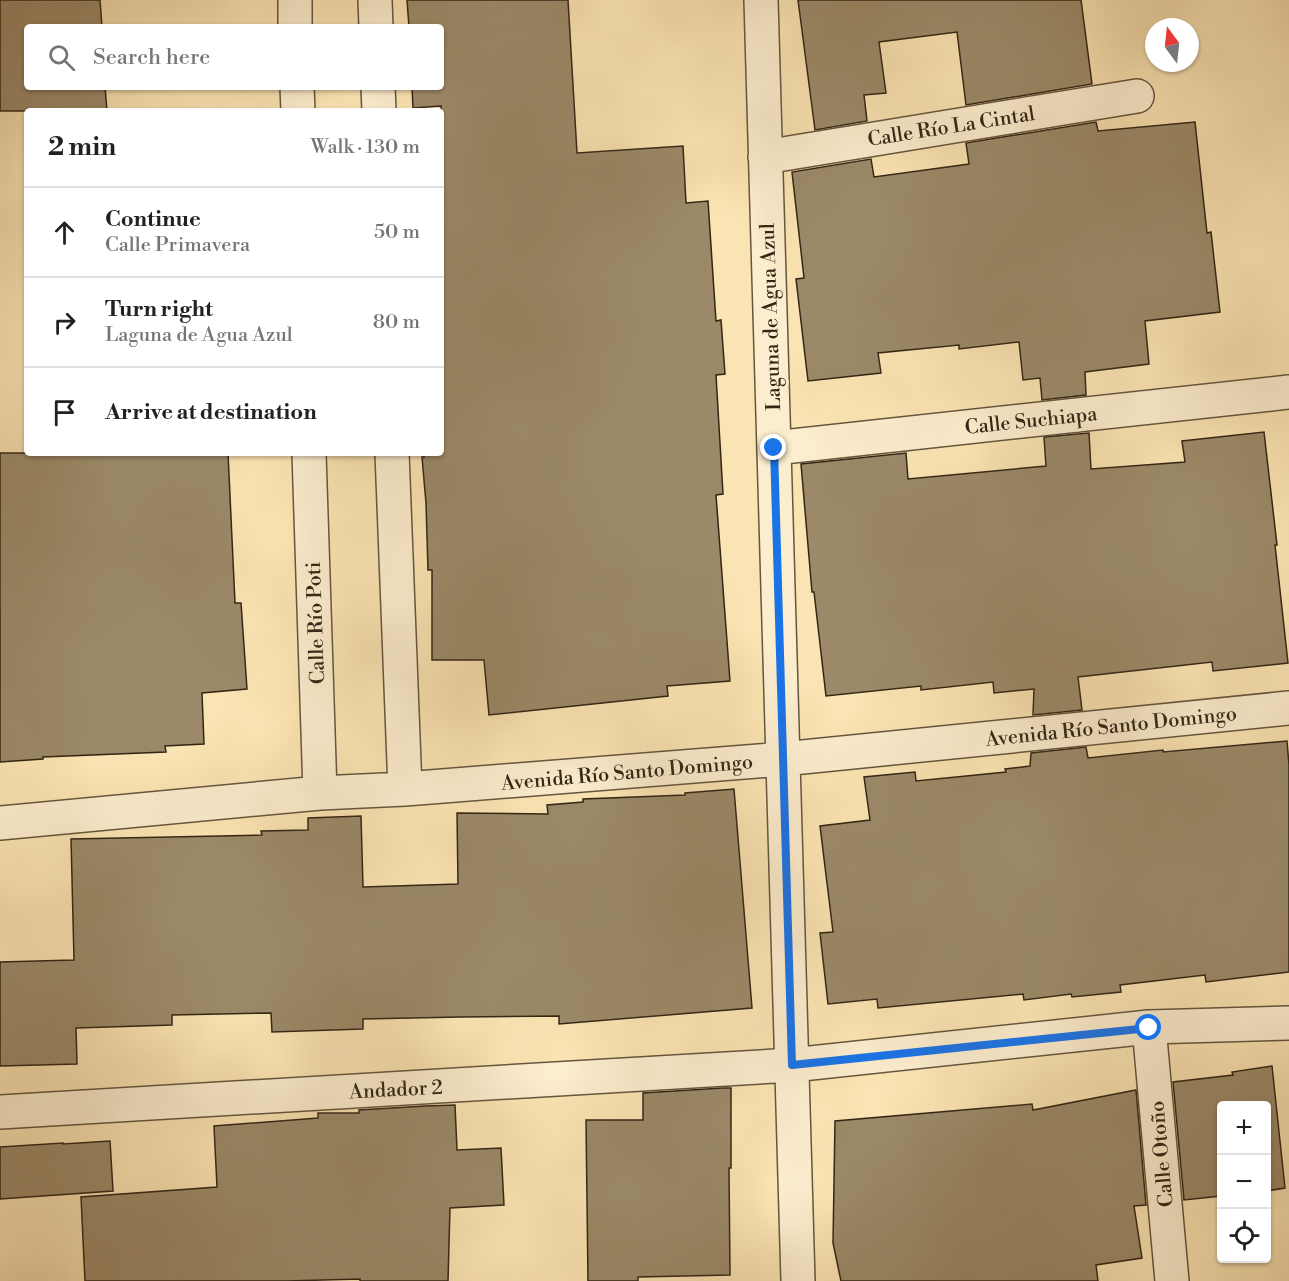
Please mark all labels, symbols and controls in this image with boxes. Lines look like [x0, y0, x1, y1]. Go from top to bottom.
north arrow [1145, 18, 1199, 72]
search box [24, 24, 444, 90]
icon: search [45, 41, 78, 74]
text: Search here [93, 44, 210, 71]
street label: Calle Río La Cintal [866, 102, 1037, 153]
text: 2 min [48, 131, 116, 163]
text: Walk · 130 m [311, 135, 420, 160]
text: Continue [105, 206, 201, 233]
icon: ahead [48, 216, 81, 249]
text: 50 m [374, 220, 420, 245]
street label: Laguna de Agua Azul [756, 223, 787, 411]
text: Calle Primavera [105, 233, 250, 258]
text: Turn right [105, 296, 213, 323]
icon: right [48, 306, 81, 339]
text: 80 m [373, 310, 420, 335]
text: Laguna de Agua Azul [105, 323, 293, 348]
icon: arrive [48, 396, 81, 429]
text: Arrive at destination [105, 399, 317, 426]
street label: Calle Suchiapa [964, 402, 1100, 441]
route end [760, 434, 786, 460]
street label: Calle Río Poti [302, 561, 331, 685]
street label: Avenida Río Santo Domingo [983, 702, 1238, 753]
street label: Avenida Río Santo Domingo [499, 750, 754, 797]
route start [1135, 1014, 1161, 1040]
street label: Andador 2 [348, 1076, 444, 1105]
street label: Calle Otoño [1145, 1100, 1180, 1208]
map controls [1217, 1101, 1271, 1263]
button: + [1217, 1101, 1271, 1155]
button: − [1217, 1155, 1271, 1209]
button: locate [1217, 1209, 1271, 1263]

